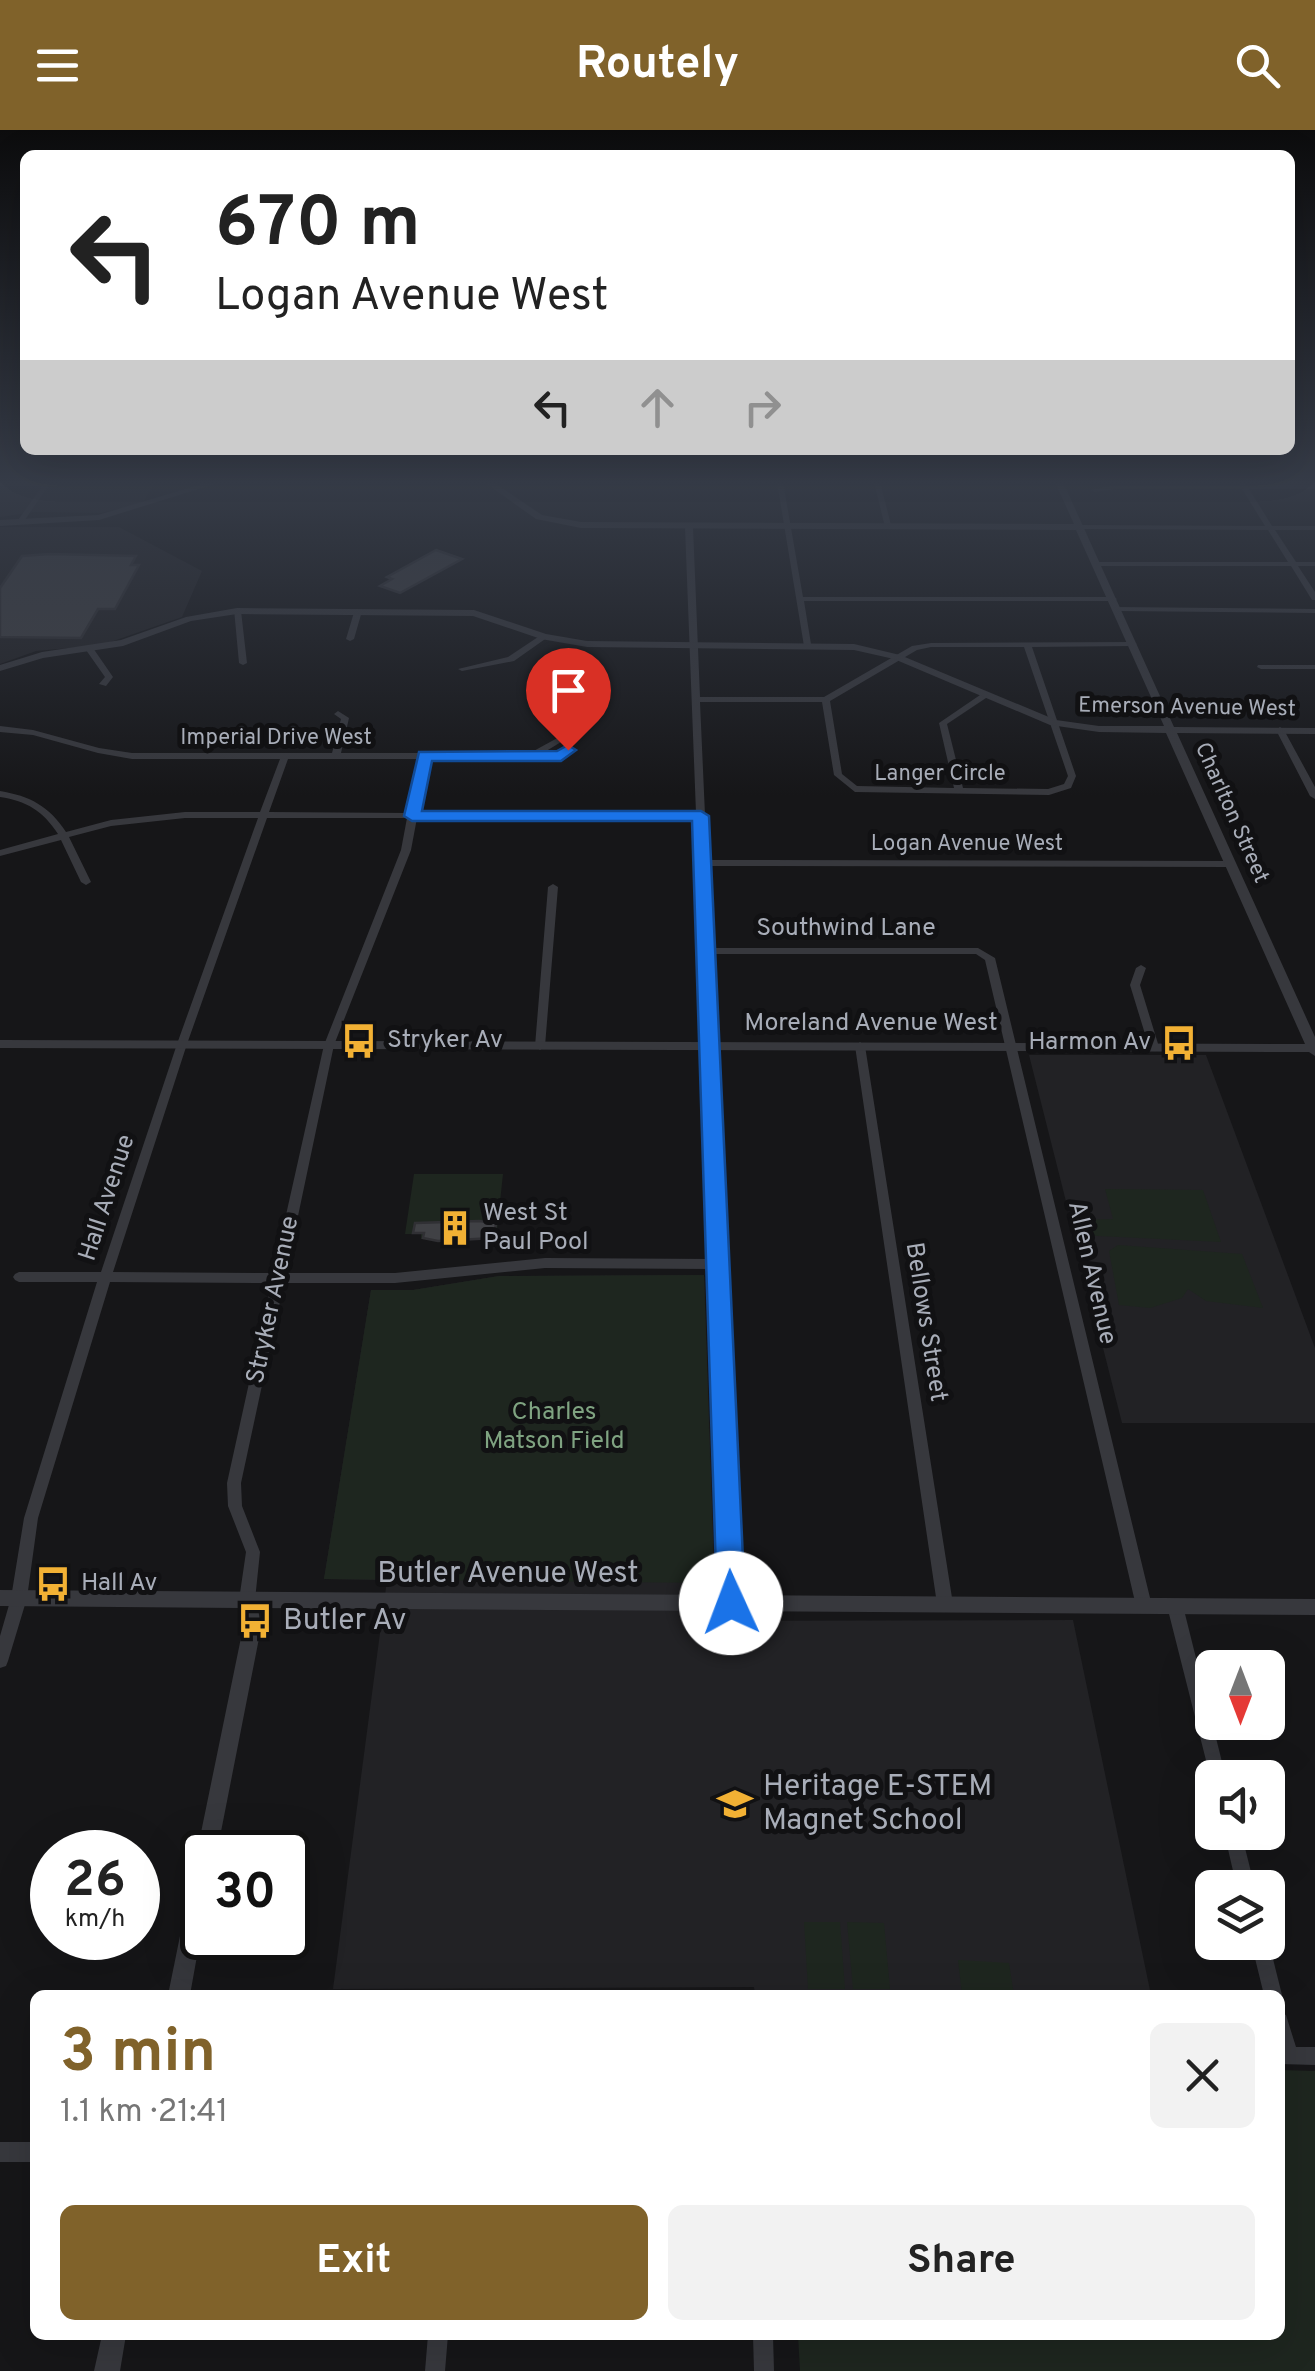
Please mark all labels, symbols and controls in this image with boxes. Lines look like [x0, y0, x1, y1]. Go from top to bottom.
text: Routely [576, 37, 739, 94]
icon: menu [30, 38, 85, 93]
icon: search [1230, 38, 1285, 93]
text: 670 m [215, 182, 421, 271]
icon: left [50, 190, 180, 320]
text: Logan Avenue West [215, 269, 608, 326]
icon: left [525, 380, 580, 435]
icon: ahead [630, 380, 685, 435]
icon: right [735, 380, 790, 435]
pin [526, 648, 611, 751]
icon: arrive [541, 663, 596, 718]
street label: Emerson Avenue West [1078, 693, 1296, 723]
street label: Imperial Drive West [180, 725, 372, 752]
street label: Charlton Street [1188, 738, 1274, 888]
street label: Langer Circle [874, 761, 1006, 788]
street label: Logan Avenue West [871, 831, 1063, 858]
street label: Southwind Lane [756, 913, 936, 945]
street label: Moreland Avenue West [744, 1008, 998, 1040]
bus stop icon: Stryker Av [340, 1022, 378, 1060]
bus stop icon: Harmon Av [1160, 1024, 1198, 1062]
place label: Stryker Av [387, 1025, 503, 1057]
place label: Harmon Av [1028, 1027, 1151, 1059]
street label: Hall Avenue [72, 1131, 144, 1265]
place label: West St Paul Pool [483, 1198, 589, 1259]
street label: Allen Avenue [1059, 1198, 1123, 1348]
building icon: West St Paul Pool [436, 1209, 474, 1247]
street label: Stryker Avenue [241, 1213, 307, 1387]
street label: Bellows Street [897, 1240, 953, 1404]
park label: Charles Matson Field [483, 1397, 625, 1458]
position arrow [679, 1551, 783, 1655]
street label: Butler Avenue West [377, 1556, 639, 1593]
bus stop icon: Hall Av [34, 1565, 72, 1603]
place label: Hall Av [81, 1568, 157, 1600]
bus stop icon: Butler Av [236, 1602, 274, 1640]
place label: Butler Av [283, 1603, 406, 1640]
north arrow [1195, 1650, 1285, 1740]
map controls [1195, 1650, 1285, 1960]
button: sound [1195, 1760, 1285, 1850]
place label: Heritage E-STEM Magnet School [763, 1769, 992, 1840]
school or university icon: Heritage E-STEM Magnet School [716, 1785, 754, 1823]
speed limit sign: 30 [180, 1830, 310, 1960]
text: 26 [64, 1851, 126, 1914]
button: layers [1195, 1870, 1285, 1960]
text: km/h [65, 1904, 125, 1936]
text: 3 min [60, 2017, 216, 2093]
button: close [1150, 2023, 1255, 2128]
text: 1.1 km · 21:41 [60, 2093, 228, 2133]
button: Exit [60, 2205, 648, 2320]
button: Share [668, 2205, 1255, 2320]

